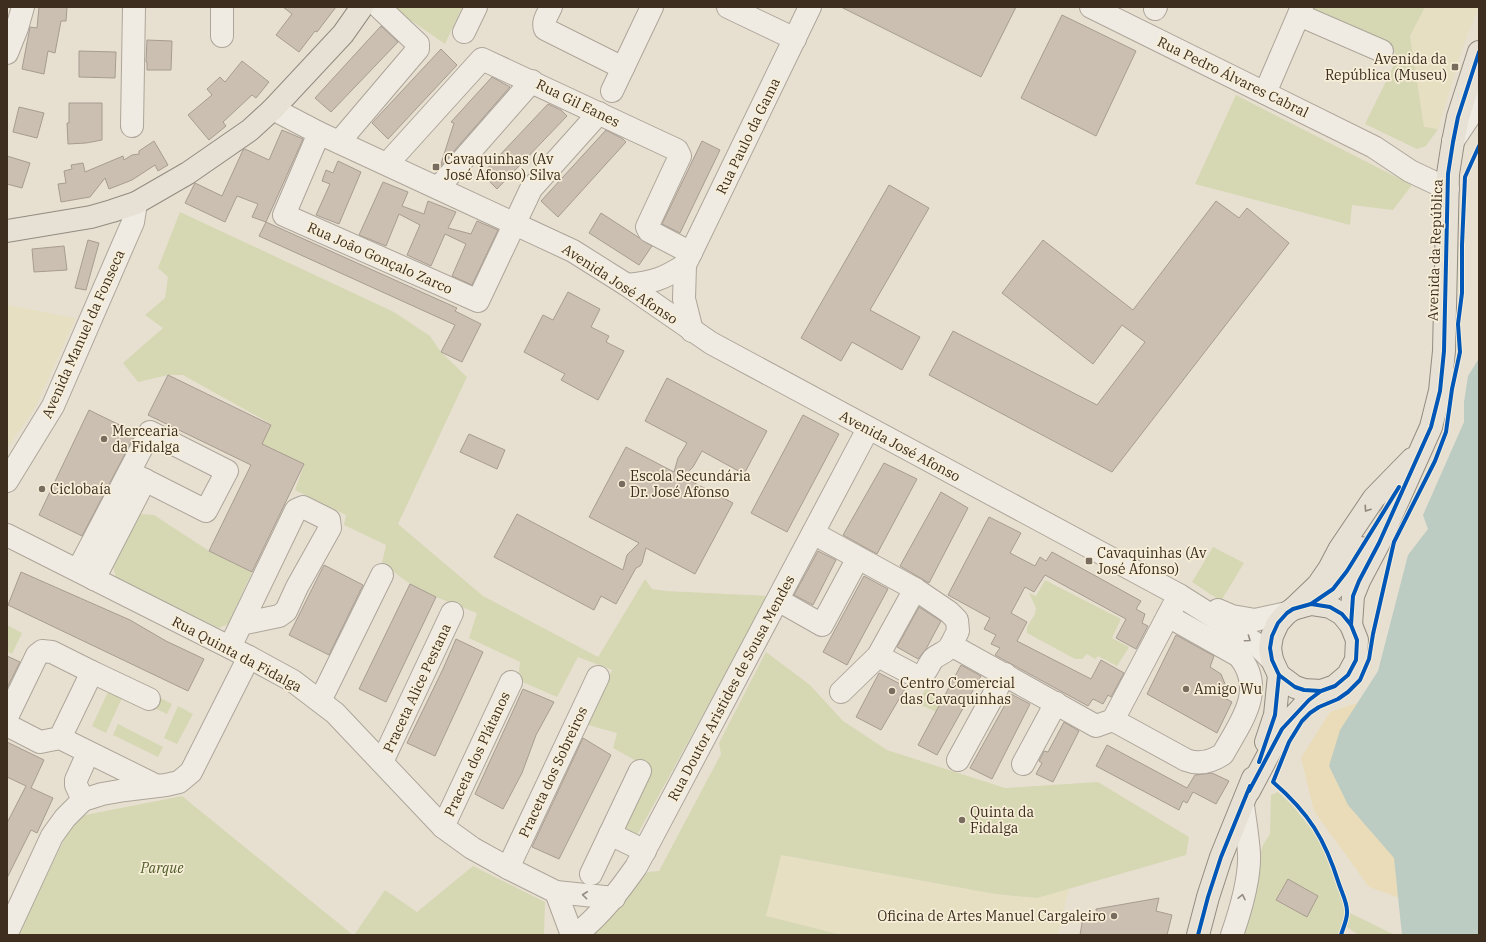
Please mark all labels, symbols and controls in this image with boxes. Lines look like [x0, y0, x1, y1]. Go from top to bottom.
street label: Rua Pedro Álvares Cabral [1154, 32, 1312, 122]
place label: Avenida da República (Museu) [1325, 50, 1447, 84]
marker: Avenida da República (Museu) [1450, 62, 1460, 72]
street label: Rua Gil Eanes [533, 75, 623, 131]
street label: Rua Paulo da Gama [712, 75, 784, 197]
place label: Cavaquinhas (Av José Afonso) Silva [444, 150, 562, 184]
marker: Cavaquinhas (Av José Afonso) Silva [431, 162, 441, 172]
street label: Avenida da República [1424, 178, 1446, 321]
street label: Rua João Gonçalo Zarco [305, 218, 455, 298]
street label: Avenida José Afonso [559, 240, 681, 328]
street label: Avenida Manuel da Fonseca [38, 246, 129, 421]
street label: Avenida José Afonso [836, 406, 964, 486]
place label: Mercearia da Fidalga [112, 422, 180, 456]
marker: Mercearia da Fidalga [99, 434, 109, 444]
place label: Escola Secundária Dr. José Afonso [630, 467, 751, 501]
marker: Escola Secundária Dr. José Afonso [617, 479, 627, 489]
place label: Ciclobaía [50, 480, 111, 498]
marker: Ciclobaía [37, 484, 47, 494]
one-way arrow [1364, 505, 1372, 512]
place label: Cavaquinhas (Av José Afonso) [1097, 544, 1207, 578]
marker: Cavaquinhas (Av José Afonso) [1084, 556, 1094, 566]
street label: Rua Doutor Aristides de Sousa Mendes [664, 572, 798, 804]
street label: Rua Quinta da Fidalga [169, 612, 305, 696]
street label: Praceta Alice Pestana [379, 620, 455, 756]
one-way arrow [1243, 634, 1250, 641]
place label: Centro Comercial das Cavaquinhas [900, 674, 1015, 708]
place label: Amigo Wu [1194, 680, 1262, 698]
marker: Amigo Wu [1181, 684, 1191, 694]
marker: Centro Comercial das Cavaquinhas [887, 686, 897, 696]
street label: Praceta dos Plátanos [440, 688, 514, 819]
street label: Praceta dos Sobreiros [515, 703, 591, 841]
place label: Quinta da Fidalga [970, 803, 1034, 837]
marker: Quinta da Fidalga [957, 815, 967, 825]
park label: Parque [140, 859, 184, 877]
one-way arrow [582, 891, 588, 900]
one-way arrow [1238, 894, 1246, 900]
place label: Oficina de Artes Manuel Cargaleiro [877, 907, 1106, 925]
marker: Oficina de Artes Manuel Cargaleiro [1109, 911, 1119, 921]

